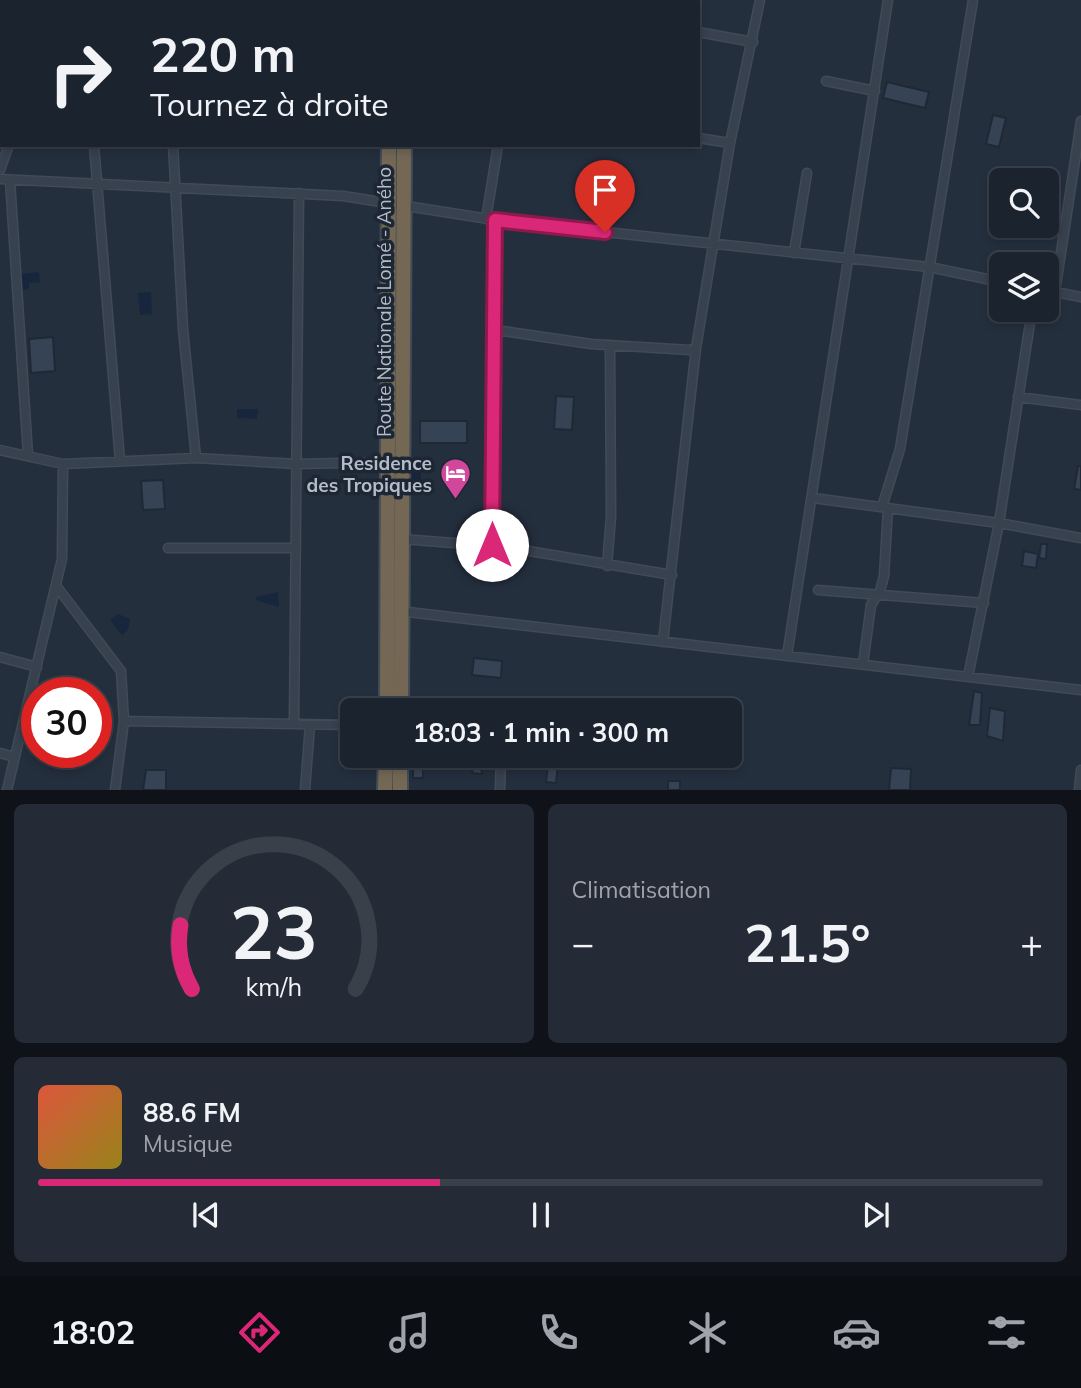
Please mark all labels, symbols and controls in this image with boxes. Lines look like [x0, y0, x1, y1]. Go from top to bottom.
text: 220 m [150, 23, 296, 84]
icon: right [35, 28, 126, 119]
text: Tournez à droite [150, 84, 389, 124]
pin [575, 160, 635, 232]
street label: Route Nationale Lomé - Aného [372, 167, 396, 437]
map controls [989, 168, 1059, 322]
button: search [989, 168, 1059, 238]
icon: arrive [586, 171, 624, 209]
button: layers [989, 252, 1059, 322]
place label: Residence des Tropiques [306, 451, 432, 497]
hotel icon: Residence des Tropiques [438, 457, 472, 501]
position arrow [455, 508, 529, 582]
speed limit sign: 30 [21, 677, 112, 768]
text: 18:03 · 1 min · 300 m [413, 716, 669, 749]
text: Climatisation [572, 875, 711, 904]
text: 23 [230, 887, 317, 978]
text: 21.5° [744, 910, 870, 975]
text: − [572, 919, 594, 967]
text: + [1020, 919, 1043, 967]
text: km/h [245, 971, 302, 1002]
text: 88.6 FM [143, 1096, 241, 1129]
text: Musique [143, 1129, 232, 1158]
icon: previous [187, 1196, 225, 1234]
icon: pause [522, 1196, 560, 1234]
icon: next [857, 1196, 895, 1234]
icon: directions [235, 1308, 284, 1357]
icon: music [385, 1308, 434, 1357]
icon: phone [534, 1308, 583, 1357]
icon: climate [683, 1308, 732, 1357]
icon: car [832, 1308, 881, 1357]
icon: filters [982, 1308, 1031, 1357]
text: 18:02 [50, 1312, 135, 1352]

